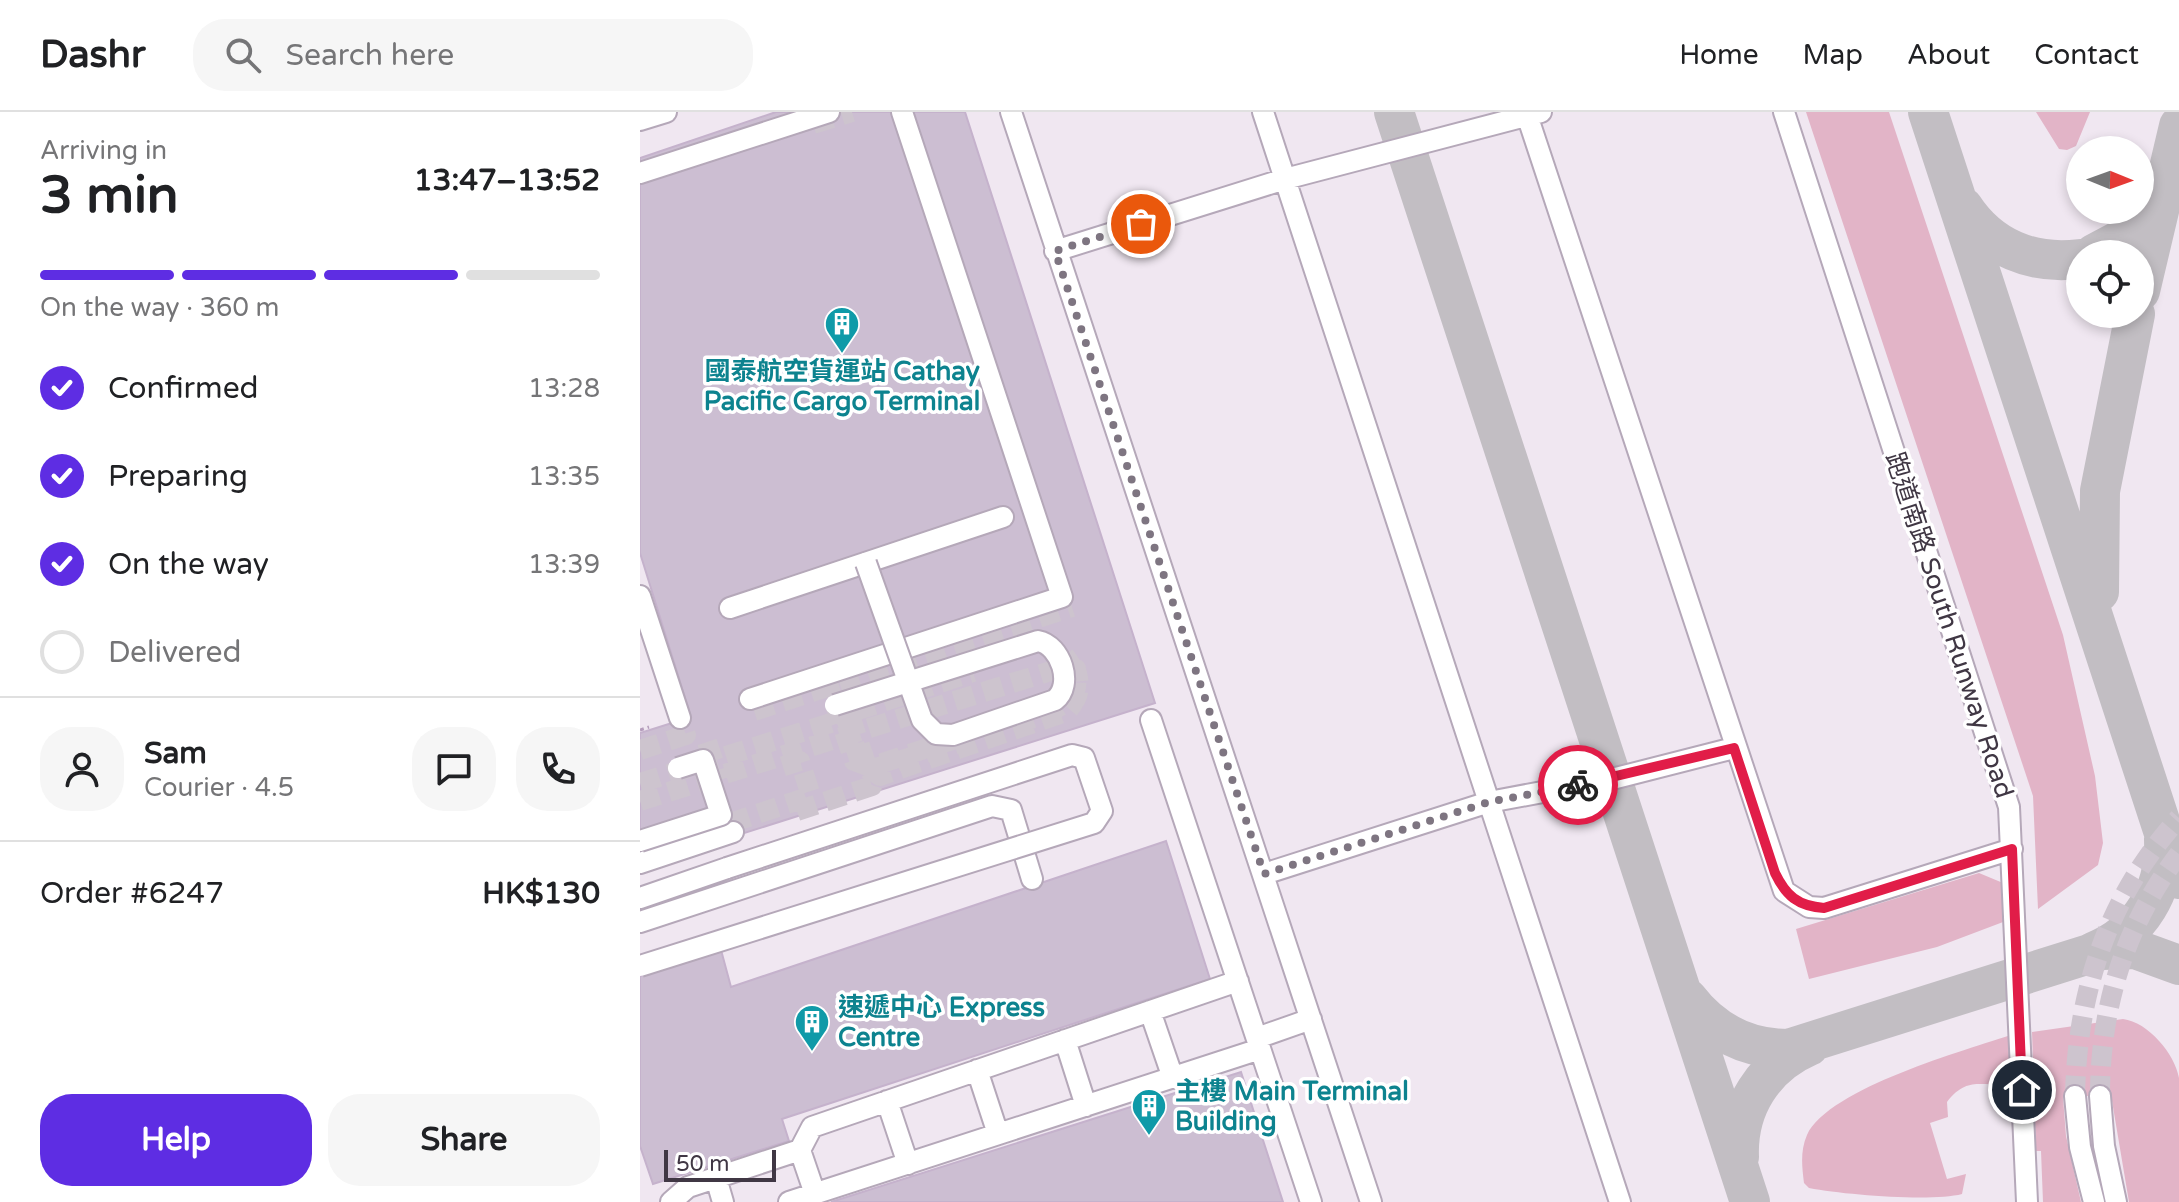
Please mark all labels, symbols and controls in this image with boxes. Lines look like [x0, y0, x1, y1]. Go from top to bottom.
search box [193, 19, 753, 91]
text: Dashr [40, 32, 145, 78]
icon: search [221, 33, 265, 77]
text: Search here [285, 37, 454, 74]
text: Home [1679, 38, 1759, 72]
text: Map [1803, 38, 1863, 72]
text: About [1907, 38, 1990, 72]
text: Contact [2034, 38, 2139, 72]
text: Arriving in [40, 135, 167, 166]
north arrow [2066, 136, 2154, 224]
map controls [2066, 136, 2154, 328]
text: 13:47–13:52 [414, 162, 600, 199]
text: 3 min [40, 164, 179, 227]
pin [1107, 190, 1175, 258]
icon: bag [1119, 202, 1163, 246]
button: locate [2066, 240, 2154, 328]
text: On the way · 360 m [40, 292, 279, 323]
building icon: 國泰航空貨運站 Cathay Pacific Cargo Terminal [823, 305, 861, 355]
place label: 國泰航空貨運站 Cathay Pacific Cargo Terminal [704, 356, 980, 417]
icon: check [40, 366, 84, 410]
text: Confirmed [108, 370, 259, 407]
text: 13:28 [528, 373, 600, 404]
street label: 跑道南路 South Runway Road [1879, 448, 2020, 802]
icon: check [40, 454, 84, 498]
text: Preparing [108, 458, 248, 495]
text: 13:35 [528, 461, 600, 492]
icon: check [40, 542, 84, 586]
text: On the way [108, 546, 269, 583]
text: 13:39 [528, 549, 600, 580]
text: Delivered [108, 634, 242, 671]
button: person [40, 727, 124, 811]
button: chat [412, 727, 496, 811]
button: phone [516, 727, 600, 811]
text: Sam [144, 735, 207, 772]
courier [1538, 745, 1618, 825]
icon: bike [1556, 763, 1600, 807]
text: Courier · 4.5 [144, 772, 294, 803]
text: Order #6247 [40, 875, 224, 912]
text: HK$130 [482, 875, 600, 912]
place label: 速遞中心 Express Centre [838, 992, 1045, 1053]
building icon: 速遞中心 Express Centre [793, 1003, 831, 1053]
pin [1988, 1056, 2056, 1124]
icon: home [2000, 1068, 2044, 1112]
place label: 主樓 Main Terminal Building [1175, 1076, 1409, 1137]
building icon: 主樓 Main Terminal Building [1130, 1087, 1168, 1137]
button: Help [40, 1094, 312, 1186]
button: Share [328, 1094, 600, 1186]
scale bar [664, 1146, 776, 1182]
text: 50 m [676, 1151, 730, 1177]

